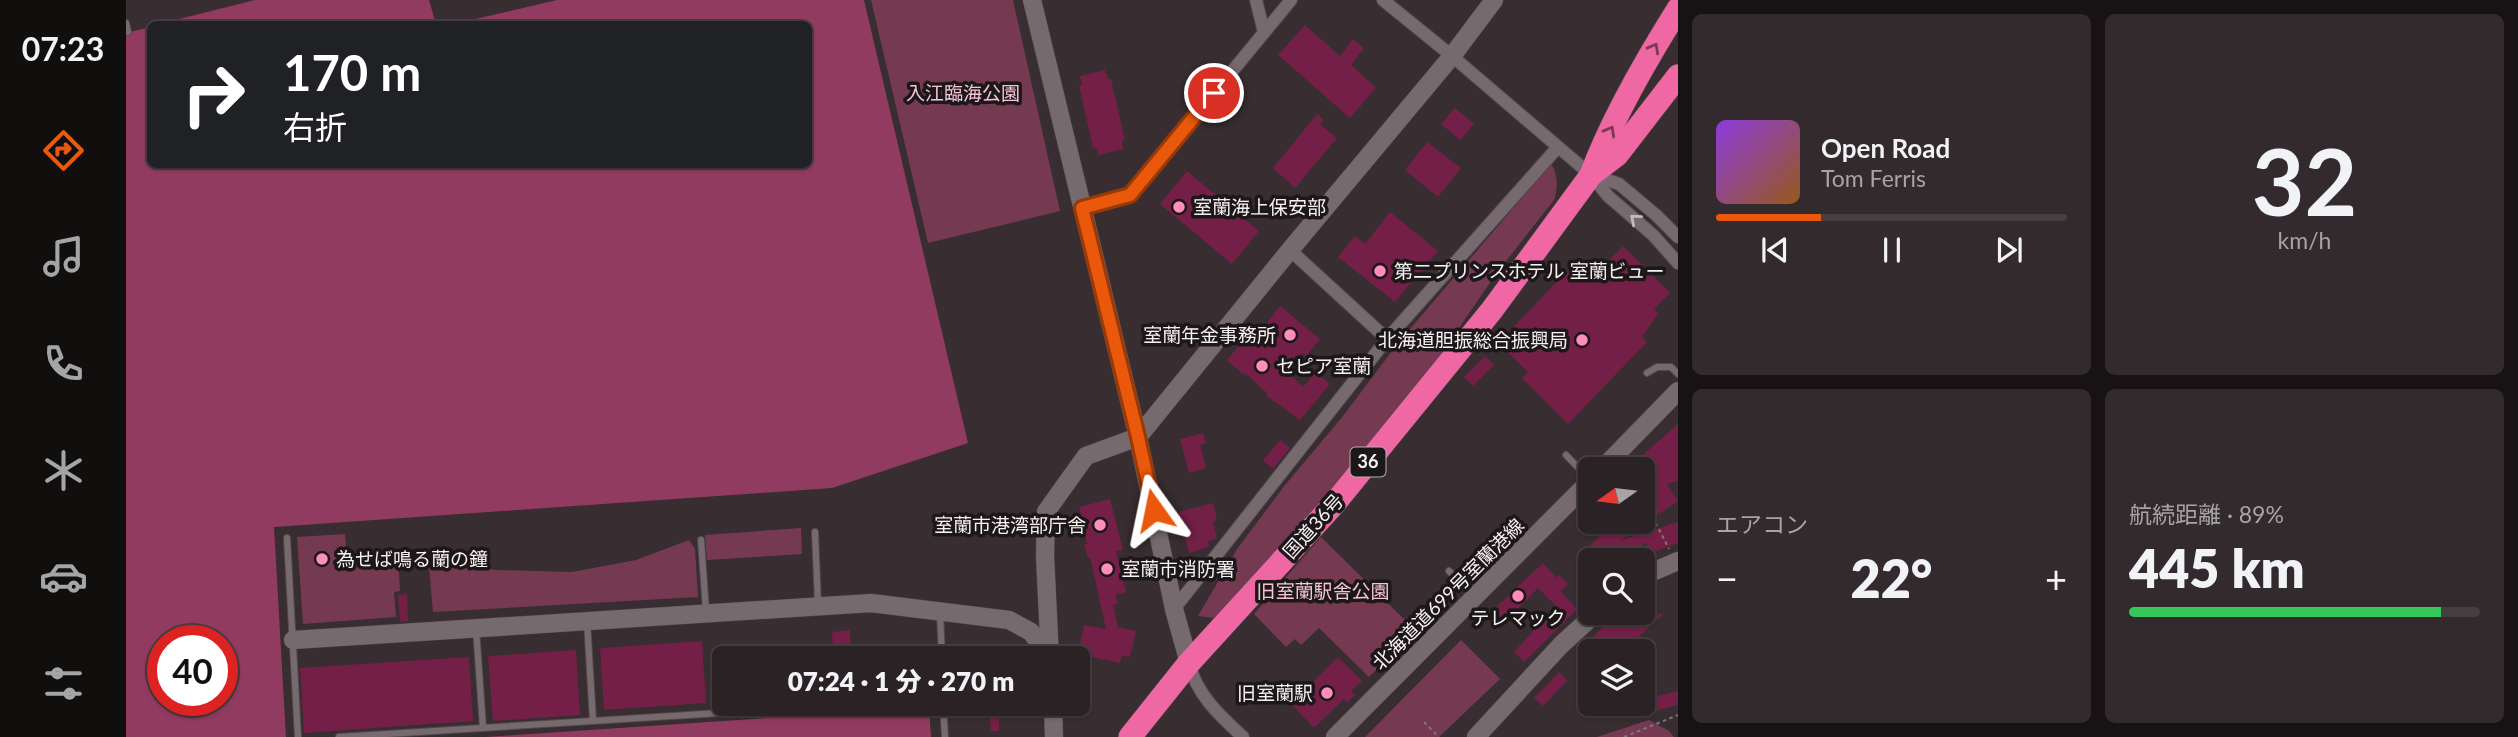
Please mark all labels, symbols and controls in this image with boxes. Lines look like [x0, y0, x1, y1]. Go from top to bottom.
text: 07:23 [22, 29, 104, 68]
text: 170 m [283, 43, 421, 101]
one-way arrow [1646, 43, 1660, 55]
icon: right [168, 49, 259, 140]
pin [1184, 63, 1244, 123]
icon: arrive [1195, 74, 1233, 112]
park label: 入江臨海公園 [906, 81, 1020, 104]
text: 右折 [283, 107, 347, 146]
icon: directions [39, 126, 88, 175]
one-way arrow [1602, 126, 1615, 138]
text: 32 [2252, 126, 2357, 235]
text: Open Road [1821, 132, 1950, 164]
text: Tom Ferris [1821, 164, 1926, 192]
place label: 室蘭海上保安部 [1193, 195, 1326, 218]
marker: 室蘭海上保安部 [1171, 199, 1187, 215]
one-way arrow [1630, 215, 1643, 227]
text: km/h [2278, 226, 2331, 254]
icon: previous [1756, 231, 1794, 269]
icon: pause [1873, 231, 1911, 269]
icon: next [1990, 231, 2028, 269]
icon: music [39, 232, 88, 281]
place label: 第二プリンスホテル 室蘭ビュー [1394, 259, 1665, 282]
marker: 第二プリンスホテル 室蘭ビュー [1372, 263, 1388, 279]
place label: 室蘭年金事務所 [1143, 323, 1276, 346]
marker: 室蘭年金事務所 [1282, 327, 1298, 343]
place label: 北海道胆振総合振興局 [1378, 328, 1568, 351]
marker: 北海道胆振総合振興局 [1574, 332, 1590, 348]
icon: phone [39, 339, 88, 388]
place label: セピア室蘭 [1276, 354, 1371, 377]
marker: セピア室蘭 [1254, 358, 1270, 374]
icon: climate [39, 446, 88, 495]
road number: 36 [1350, 448, 1386, 476]
north arrow [1578, 457, 1656, 534]
map controls [1578, 457, 1655, 716]
position arrow [1117, 473, 1191, 547]
street label: 国道36号 [1278, 489, 1348, 563]
text: 航続距離 · 89% [2129, 500, 2284, 528]
text: エアコン [1716, 510, 1808, 538]
place label: 室蘭市港湾部庁舎 [934, 513, 1086, 536]
street label: 北海道道699号室蘭港線 [1367, 513, 1528, 674]
marker: 室蘭市港湾部庁舎 [1092, 517, 1108, 533]
text: 445 km [2129, 537, 2305, 599]
place label: 為せば鳴る蘭の鐘 [336, 547, 488, 570]
text: 22° [1851, 547, 1932, 609]
button: search [1578, 548, 1655, 625]
marker: 為せば鳴る蘭の鐘 [314, 551, 330, 567]
icon: car [39, 552, 88, 601]
text: − [1716, 555, 1738, 601]
text: + [2045, 555, 2067, 601]
place label: 室蘭市消防署 [1121, 557, 1235, 580]
marker: 室蘭市消防署 [1099, 561, 1115, 577]
park label: 旧室蘭駅舎公園 [1256, 579, 1390, 602]
marker: テレマック [1510, 588, 1526, 604]
place label: テレマック [1470, 606, 1566, 629]
speed limit sign: 40 [147, 625, 238, 716]
button: layers [1578, 639, 1655, 716]
icon: filters [39, 659, 88, 708]
text: 07:24 · 1 分 · 270 m [788, 665, 1014, 697]
place label: 旧室蘭駅 [1237, 681, 1313, 704]
marker: 旧室蘭駅 [1319, 685, 1335, 701]

